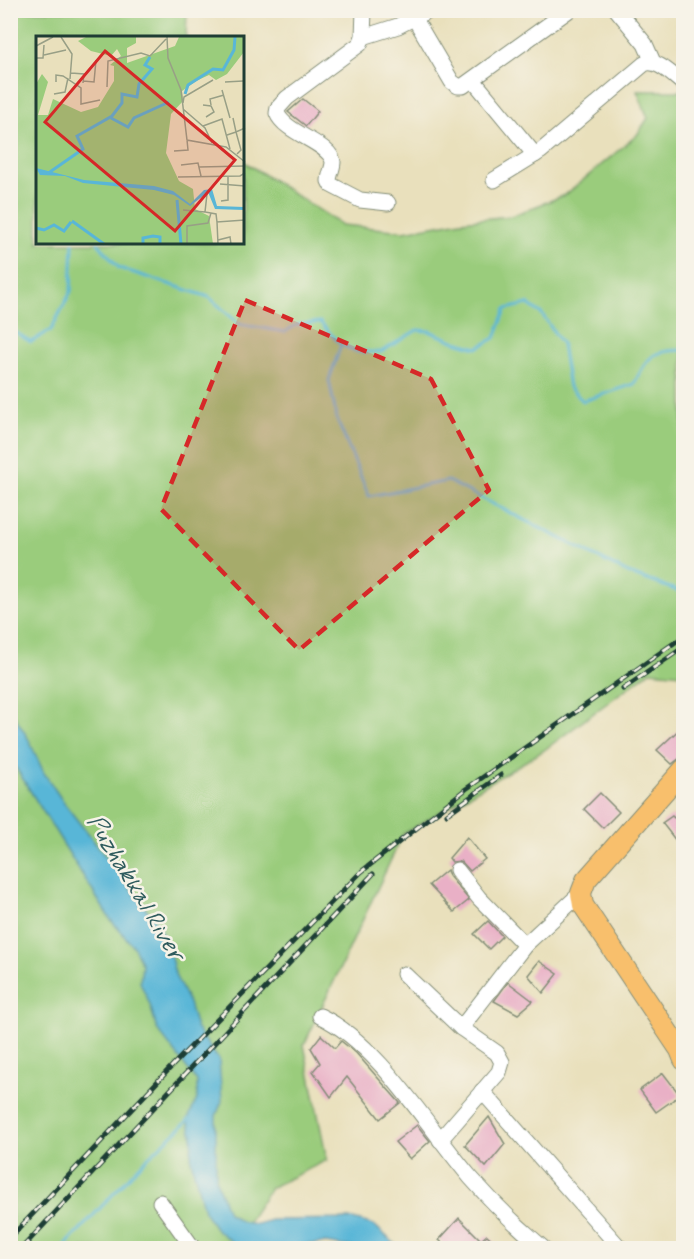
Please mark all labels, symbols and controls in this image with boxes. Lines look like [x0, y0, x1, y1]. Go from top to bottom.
inset map [36, 36, 244, 244]
water label: Puzhakkal River [79, 809, 193, 970]

